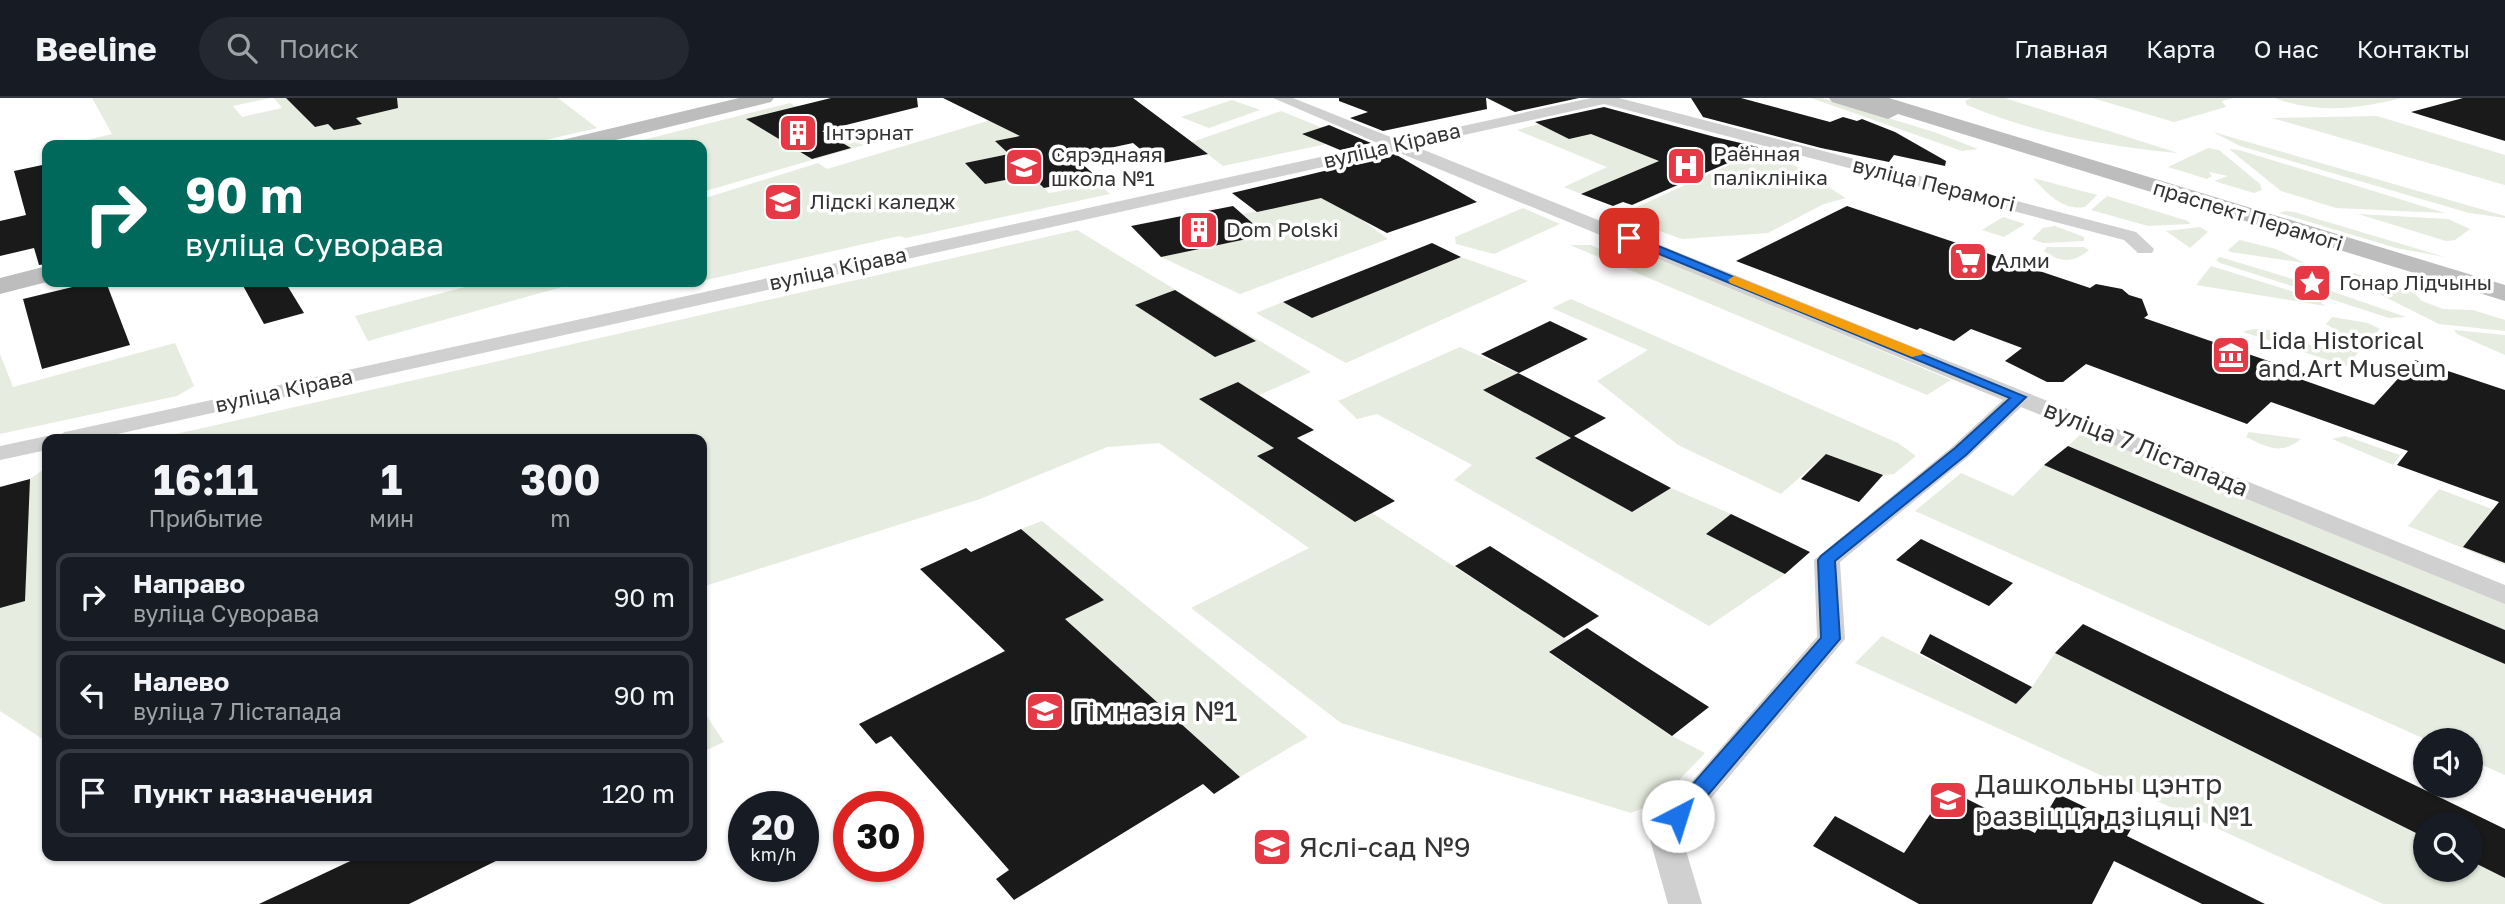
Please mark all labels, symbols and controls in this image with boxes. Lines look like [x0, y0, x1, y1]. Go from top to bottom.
search box [199, 17, 689, 80]
text: Beeline [35, 29, 157, 68]
icon: search [223, 29, 261, 67]
text: Поиск [279, 33, 359, 64]
text: Главная [2014, 34, 2108, 63]
text: Карта [2146, 34, 2216, 63]
text: О нас [2254, 34, 2319, 63]
text: Контакты [2357, 34, 2470, 63]
building icon: Інтэрнат [777, 112, 819, 154]
street label: вуліца Кірава [1321, 117, 1463, 173]
place label: Інтэрнат [825, 119, 914, 145]
place label: Раённая паліклініка [1713, 140, 1828, 190]
place label: Сярэднаяя школа №1 [1051, 141, 1163, 191]
hospital icon: Раённая паліклініка [1665, 145, 1707, 187]
school or university icon: Сярэднаяя школа №1 [1003, 146, 1045, 188]
street label: вуліца Перамогі [1850, 151, 2018, 217]
text: 90 m [185, 165, 303, 224]
icon: right [70, 168, 161, 259]
street label: праспект Перамогі [2150, 174, 2346, 256]
school or university icon: Лідскі каледж [762, 181, 804, 223]
place label: Лідскі каледж [810, 188, 956, 214]
pin [1599, 208, 1659, 268]
building icon: Dom Polski [1178, 209, 1220, 251]
place label: Dom Polski [1226, 216, 1339, 242]
icon: arrive [1610, 219, 1648, 257]
text: вуліца Суворава [185, 225, 444, 263]
supermarket icon: Алми [1947, 240, 1989, 282]
street label: вуліца Кірава [767, 241, 909, 295]
place label: Алми [1995, 247, 2050, 273]
place icon: Гонар Лідчыны [2291, 262, 2333, 304]
place label: Гонар Лідчыны [2339, 269, 2492, 295]
place label: Lida Historical and Art Museum [2258, 325, 2446, 382]
museum icon: Lida Historical and Art Museum [2210, 334, 2252, 376]
street label: вуліца Кірава [213, 363, 355, 417]
street label: вуліца 7 Лістапада [2040, 393, 2253, 502]
text: 16:11 [153, 454, 258, 504]
text: 1 [381, 454, 402, 504]
text: 300 [520, 454, 601, 504]
text: Прибытие [148, 504, 263, 532]
text: мин [369, 504, 414, 532]
text: m [550, 504, 571, 532]
text: Направо [133, 568, 245, 599]
icon: right [74, 578, 112, 616]
text: 90 m [614, 582, 675, 613]
text: вуліца Суворава [133, 599, 319, 627]
text: Налево [133, 666, 229, 697]
icon: left [74, 676, 112, 714]
text: 90 m [614, 680, 675, 711]
school or university icon: Гімназія №1 [1024, 690, 1066, 732]
place label: Гімназія №1 [1072, 694, 1238, 727]
text: вуліца 7 Лістапада [133, 697, 342, 725]
map controls [2413, 728, 2483, 882]
button: sound [2413, 728, 2483, 798]
place label: Дашкольны цэнтр развіцця дзіцяці №1 [1975, 767, 2253, 832]
icon: arrive [74, 774, 112, 812]
text: Пункт назначения [133, 778, 373, 809]
text: 120 m [602, 778, 675, 809]
position arrow [1641, 779, 1715, 853]
school or university icon: Дашкольны цэнтр развіцця дзіцяці №1 [1927, 779, 1969, 821]
speed limit sign: 30 [833, 791, 924, 882]
text: 20 [751, 806, 796, 848]
button: search [2413, 812, 2483, 882]
school or university icon: Яслі-сад №9 [1251, 826, 1293, 868]
place label: Яслі-сад №9 [1299, 830, 1471, 863]
text: km/h [751, 843, 796, 865]

